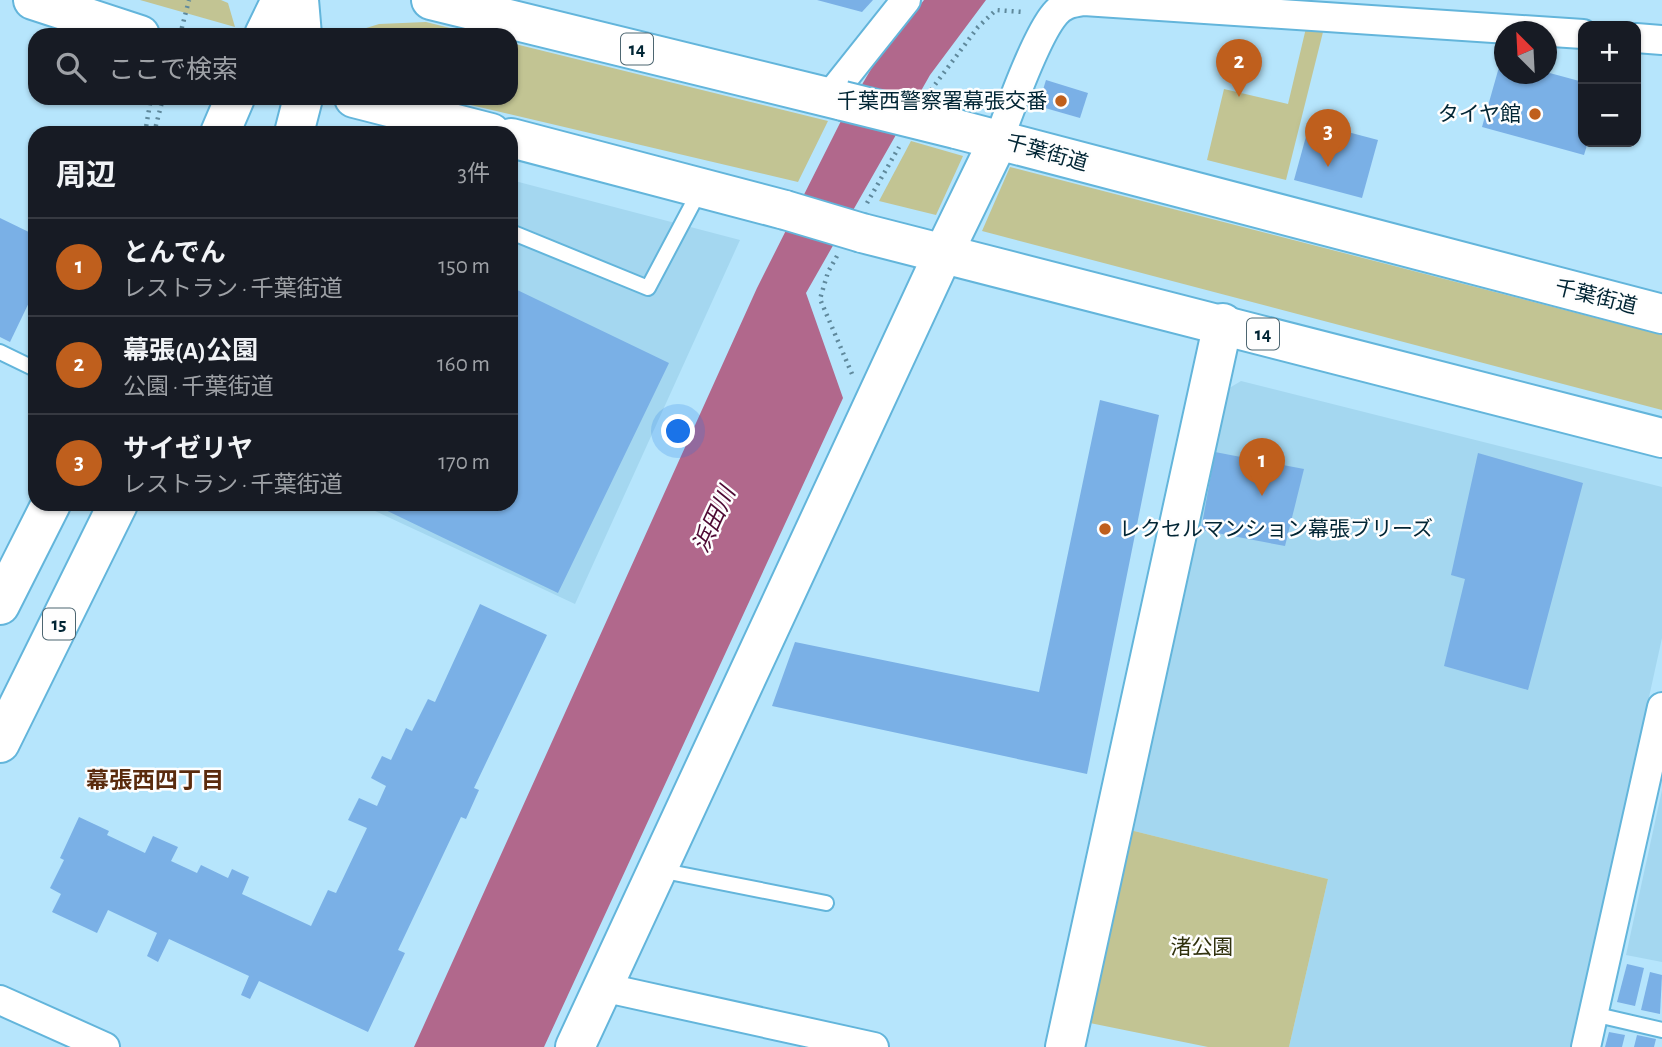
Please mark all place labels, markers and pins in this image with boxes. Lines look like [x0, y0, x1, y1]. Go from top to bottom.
pin: 2 [1216, 39, 1262, 97]
place label: 千葉西警察署幕張交番 [837, 90, 1047, 112]
marker: 千葉西警察署幕張交番 [1053, 93, 1069, 109]
place label: タイヤ館 [1438, 103, 1521, 125]
marker: タイヤ館 [1527, 106, 1543, 122]
pin: 3 [1305, 109, 1351, 167]
pin: 1 [1239, 438, 1285, 496]
place label: レクセルマンション幕張ブリーズ [1119, 517, 1433, 540]
marker: レクセルマンション幕張ブリーズ [1097, 521, 1113, 537]

